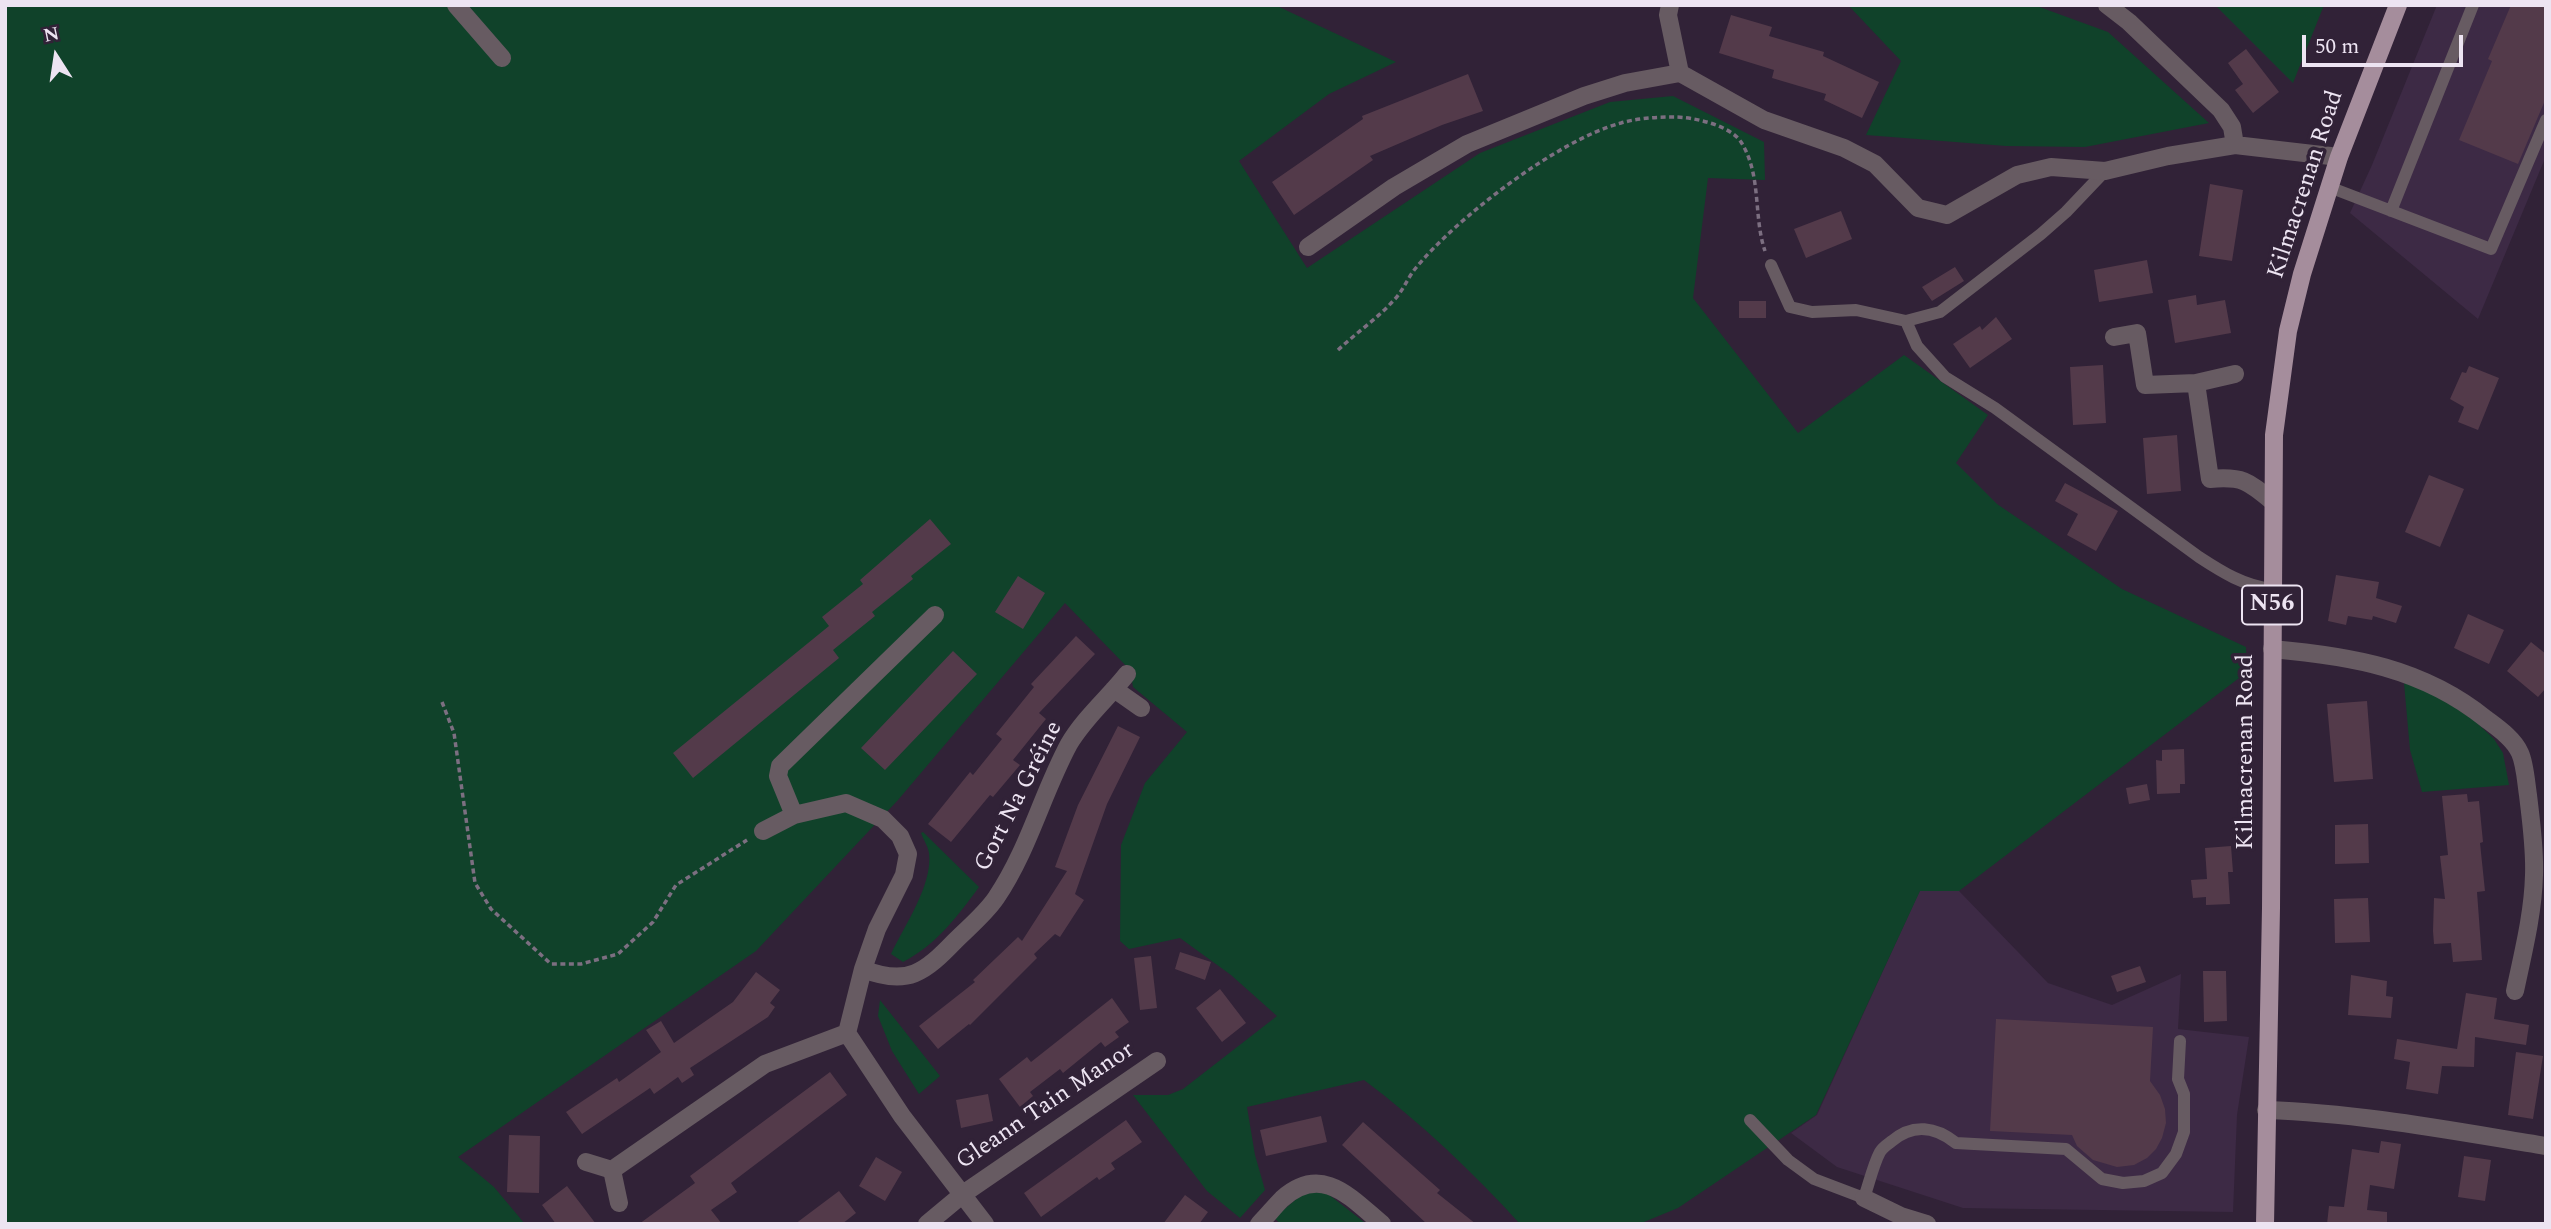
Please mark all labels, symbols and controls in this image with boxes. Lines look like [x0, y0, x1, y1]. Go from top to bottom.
text: N [41, 19, 62, 51]
north arrow [21, 21, 91, 91]
scale bar [2306, 21, 2467, 65]
text: 50 m [2315, 31, 2359, 63]
street label: Kilmacrenan Road [2263, 87, 2351, 283]
road number: N56 [2242, 586, 2302, 624]
street label: Kilmacrenan Road [2233, 654, 2261, 850]
street label: Gort Na Gréine [970, 717, 1070, 877]
street label: Gleann Tain Manor [952, 1037, 1140, 1177]

